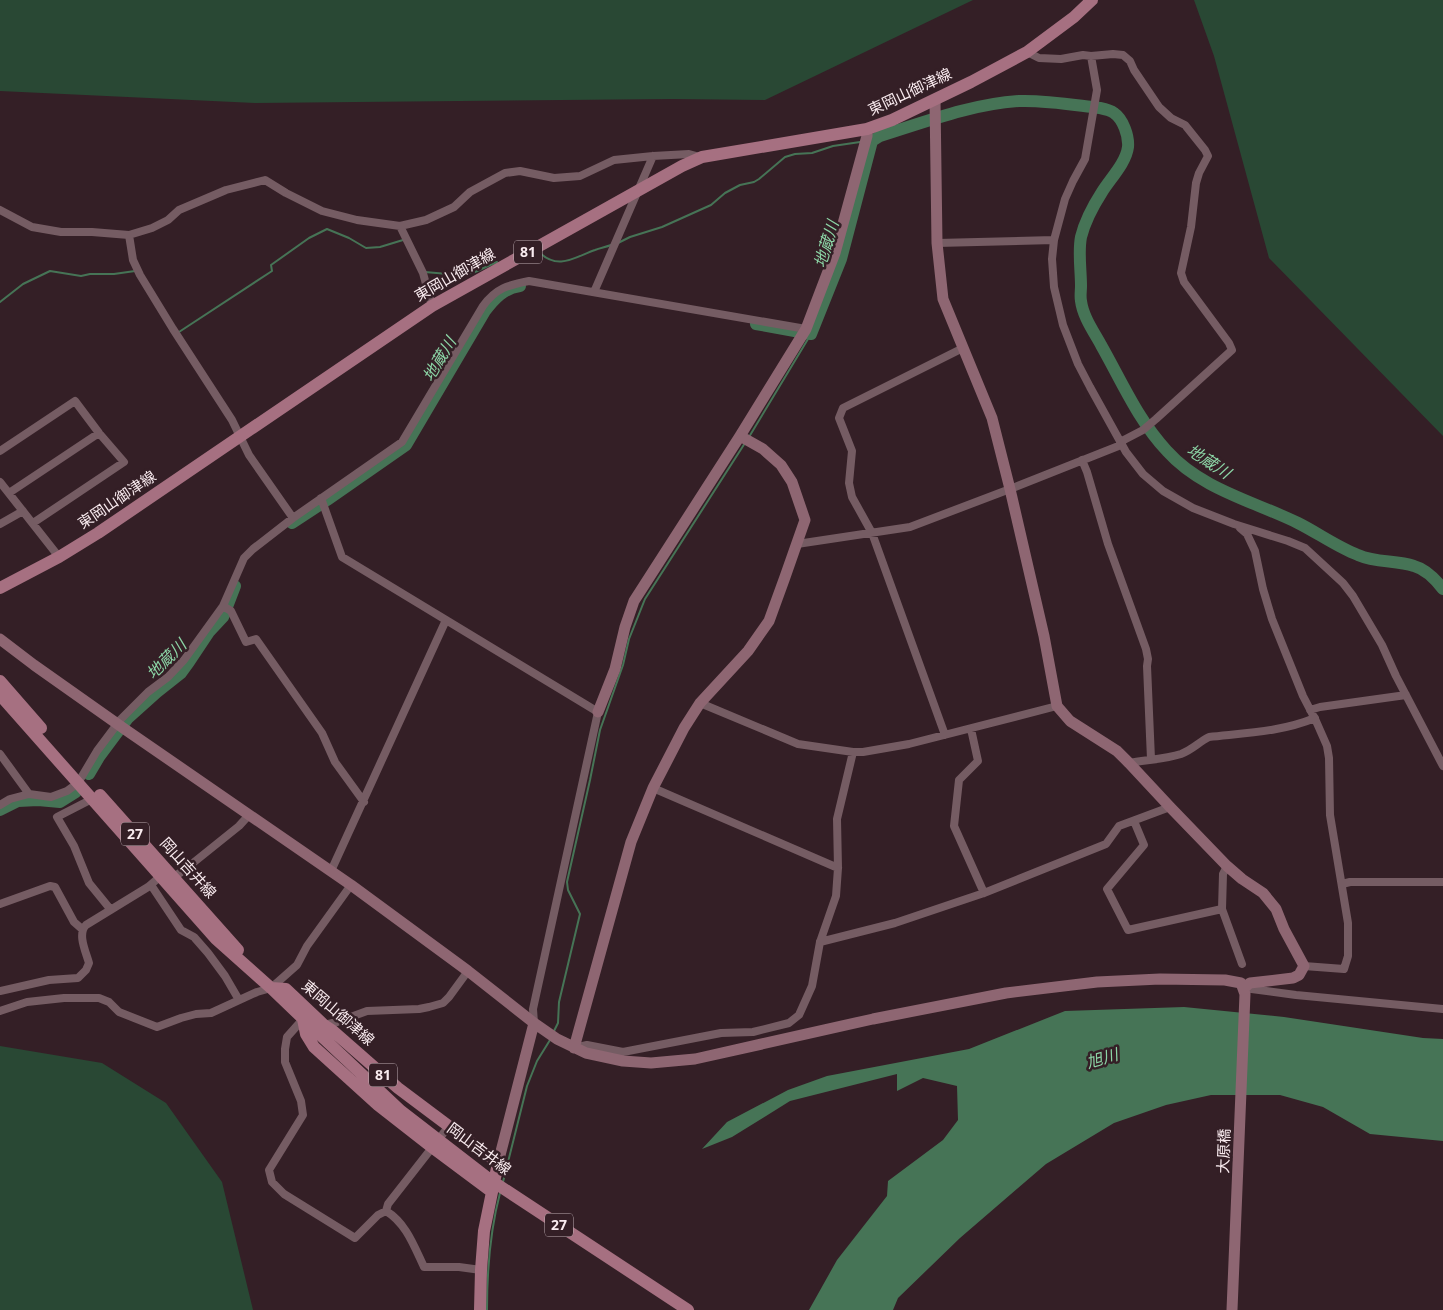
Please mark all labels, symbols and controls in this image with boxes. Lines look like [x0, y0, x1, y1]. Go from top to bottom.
street label: 東岡山御津線 [865, 63, 955, 119]
water label: 地蔵川 [808, 216, 844, 270]
road number: 81 [514, 240, 542, 264]
street label: 東岡山御津線 [411, 243, 498, 305]
water label: 地蔵川 [417, 331, 462, 385]
water label: 地蔵川 [1183, 439, 1237, 484]
street label: 東岡山御津線 [74, 466, 159, 533]
water label: 地蔵川 [141, 633, 192, 684]
road number: 27 [121, 822, 149, 846]
street label: 岡山吉井線 [156, 833, 221, 902]
street label: 東岡山御津線 [298, 975, 379, 1049]
water label: 旭川 [1084, 1042, 1122, 1073]
road number: 81 [369, 1064, 397, 1086]
street label: 岡山吉井線 [444, 1118, 516, 1179]
street label: 大原橋 [1212, 1128, 1234, 1174]
road number: 27 [545, 1214, 573, 1236]

